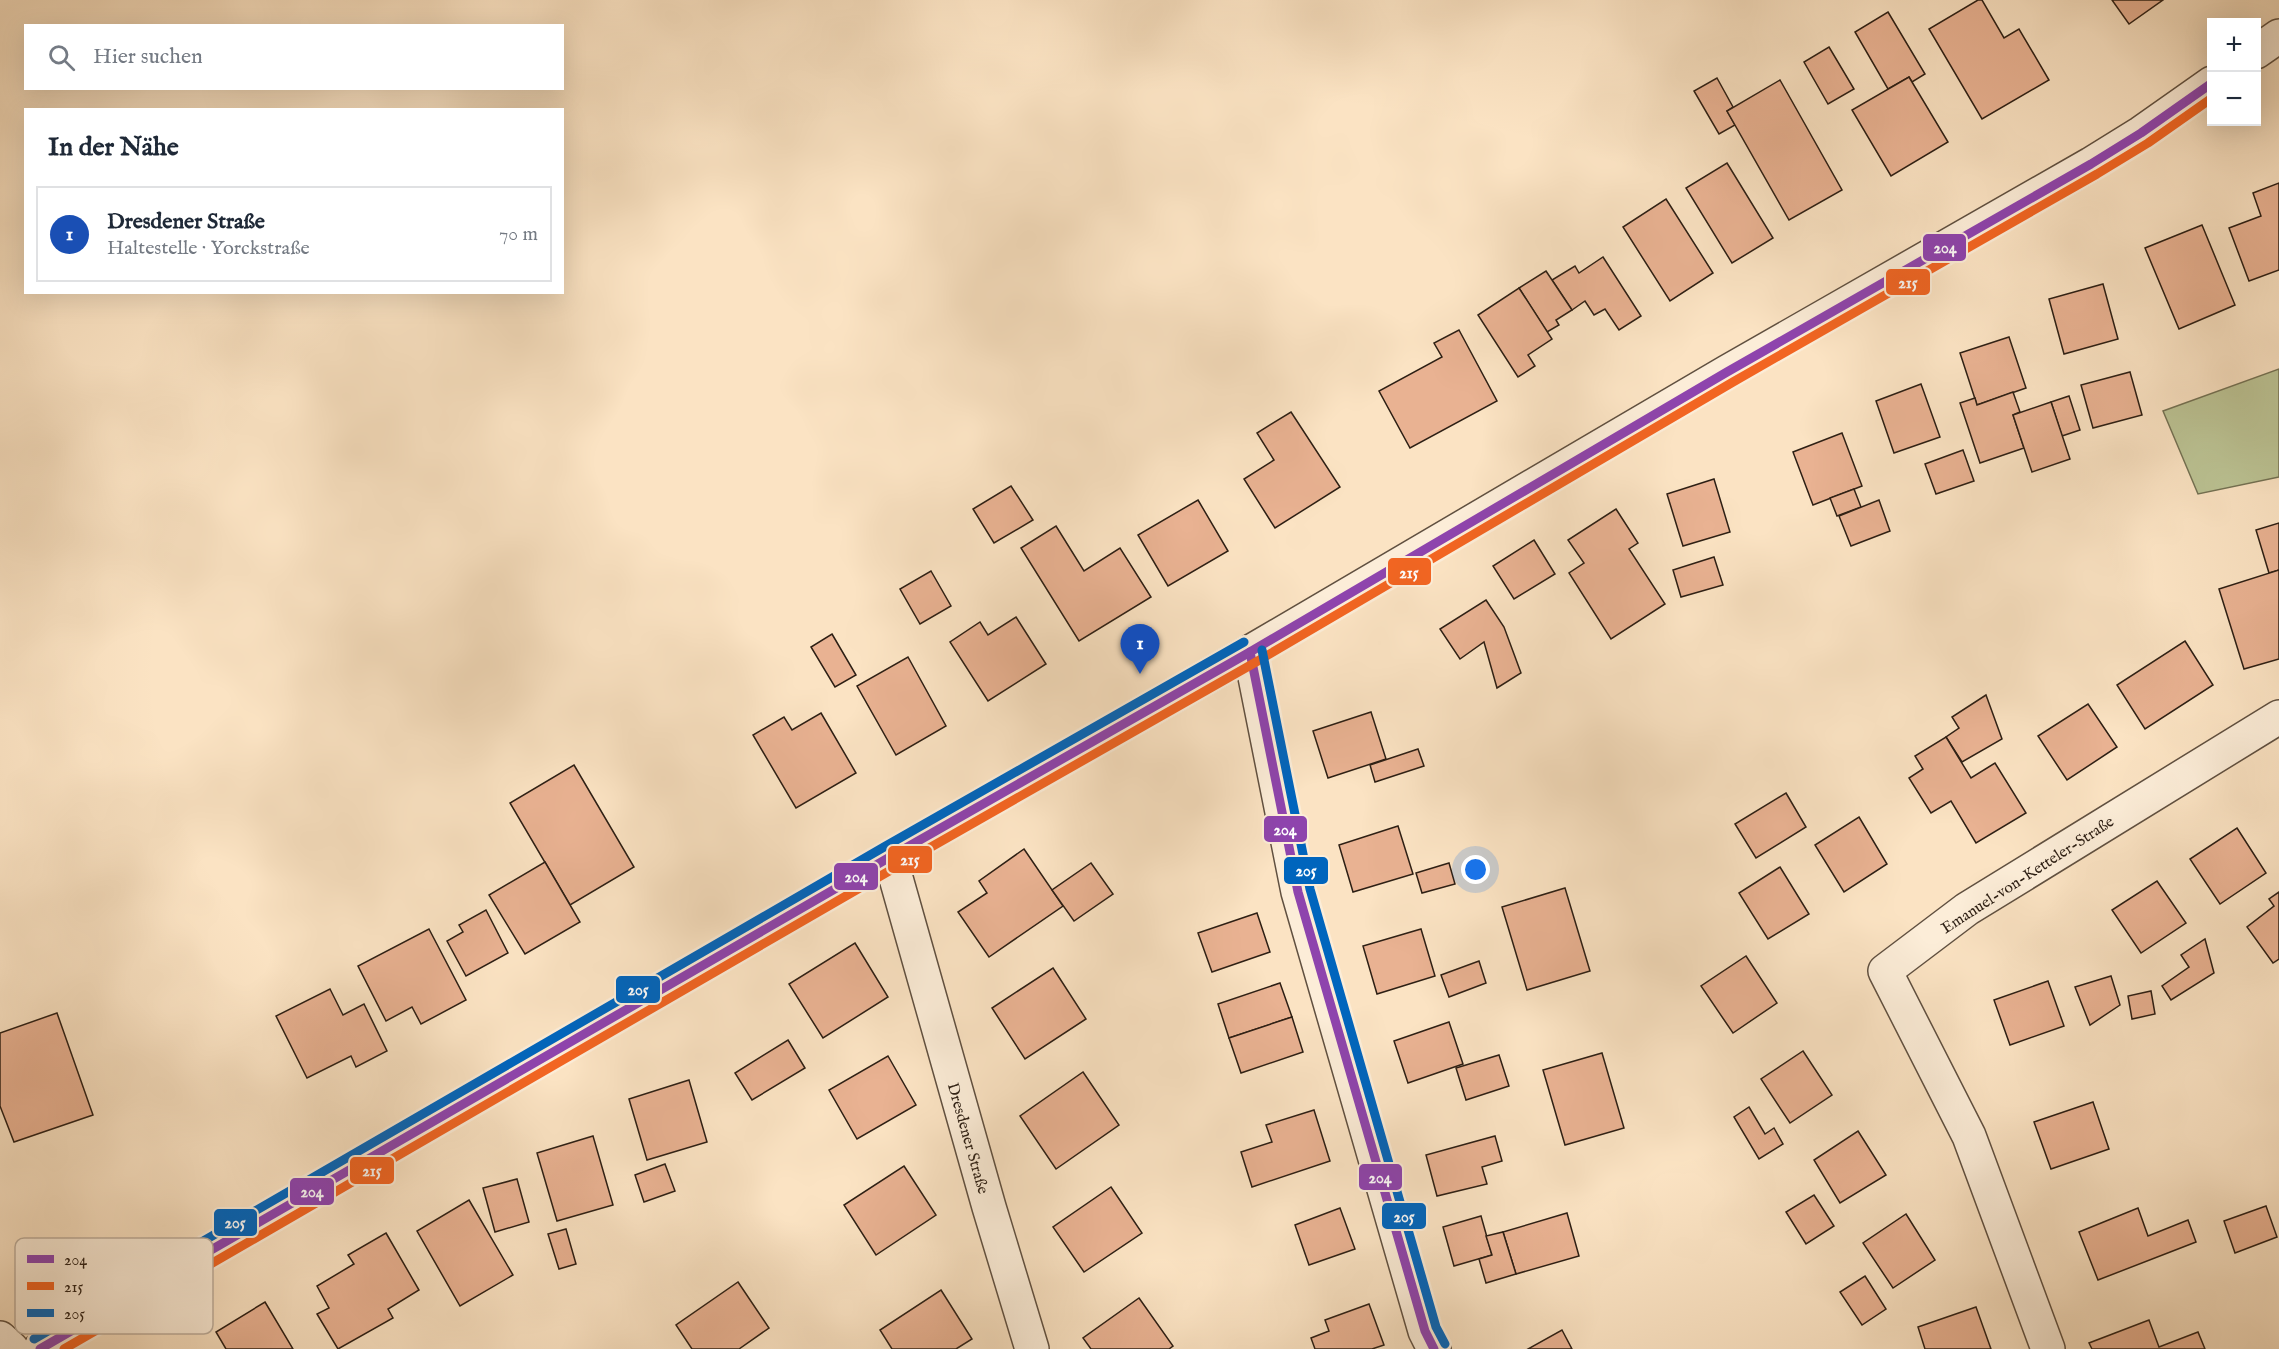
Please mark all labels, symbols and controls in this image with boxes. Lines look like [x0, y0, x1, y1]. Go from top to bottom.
map controls [2207, 18, 2261, 126]
button: + [2207, 18, 2261, 72]
search box [24, 24, 564, 90]
icon: search [45, 41, 78, 74]
text: Hier suchen [93, 43, 203, 71]
button: − [2207, 72, 2261, 126]
text: In der Nähe [48, 131, 179, 164]
text: Dresdener Straße [107, 208, 265, 236]
text: 1 [66, 222, 73, 247]
text: 70 m [499, 222, 538, 247]
line badge: 204 [1922, 233, 1967, 262]
text: Haltestelle · Yorckstraße [107, 236, 310, 261]
text: 204 [1933, 239, 1958, 259]
line badge: 215 [1885, 268, 1931, 296]
text: 215 [1898, 274, 1918, 294]
line badge: 215 [1387, 557, 1432, 586]
text: 215 [1399, 564, 1419, 584]
pin: 1 [1120, 624, 1160, 674]
street label: Emanuel-von-Ketteler-Straße [1938, 812, 2118, 939]
line badge: 204 [1263, 815, 1308, 843]
text: 204 [1273, 821, 1298, 841]
line badge: 215 [887, 845, 933, 874]
text: 215 [900, 851, 920, 871]
your location [1461, 855, 1490, 884]
line badge: 205 [1283, 856, 1329, 885]
line badge: 204 [833, 862, 879, 891]
text: 205 [1295, 862, 1317, 882]
text: 204 [844, 868, 869, 888]
line badge: 205 [615, 975, 661, 1004]
text: 205 [627, 981, 649, 1001]
street label: Dresdener Straße [942, 1081, 993, 1197]
line badge: 215 [349, 1156, 395, 1185]
text: 215 [362, 1162, 382, 1182]
line badge: 204 [1358, 1163, 1403, 1191]
text: 204 [1368, 1169, 1393, 1189]
line badge: 204 [289, 1177, 335, 1206]
text: 204 [300, 1183, 325, 1203]
line badge: 205 [1381, 1202, 1427, 1230]
line badge: 205 [213, 1208, 258, 1237]
text: 205 [1393, 1208, 1415, 1228]
text: 205 [224, 1214, 246, 1234]
legend [15, 1238, 213, 1334]
text: 204 [64, 1251, 87, 1271]
text: 215 [64, 1278, 83, 1298]
text: 205 [64, 1305, 85, 1325]

